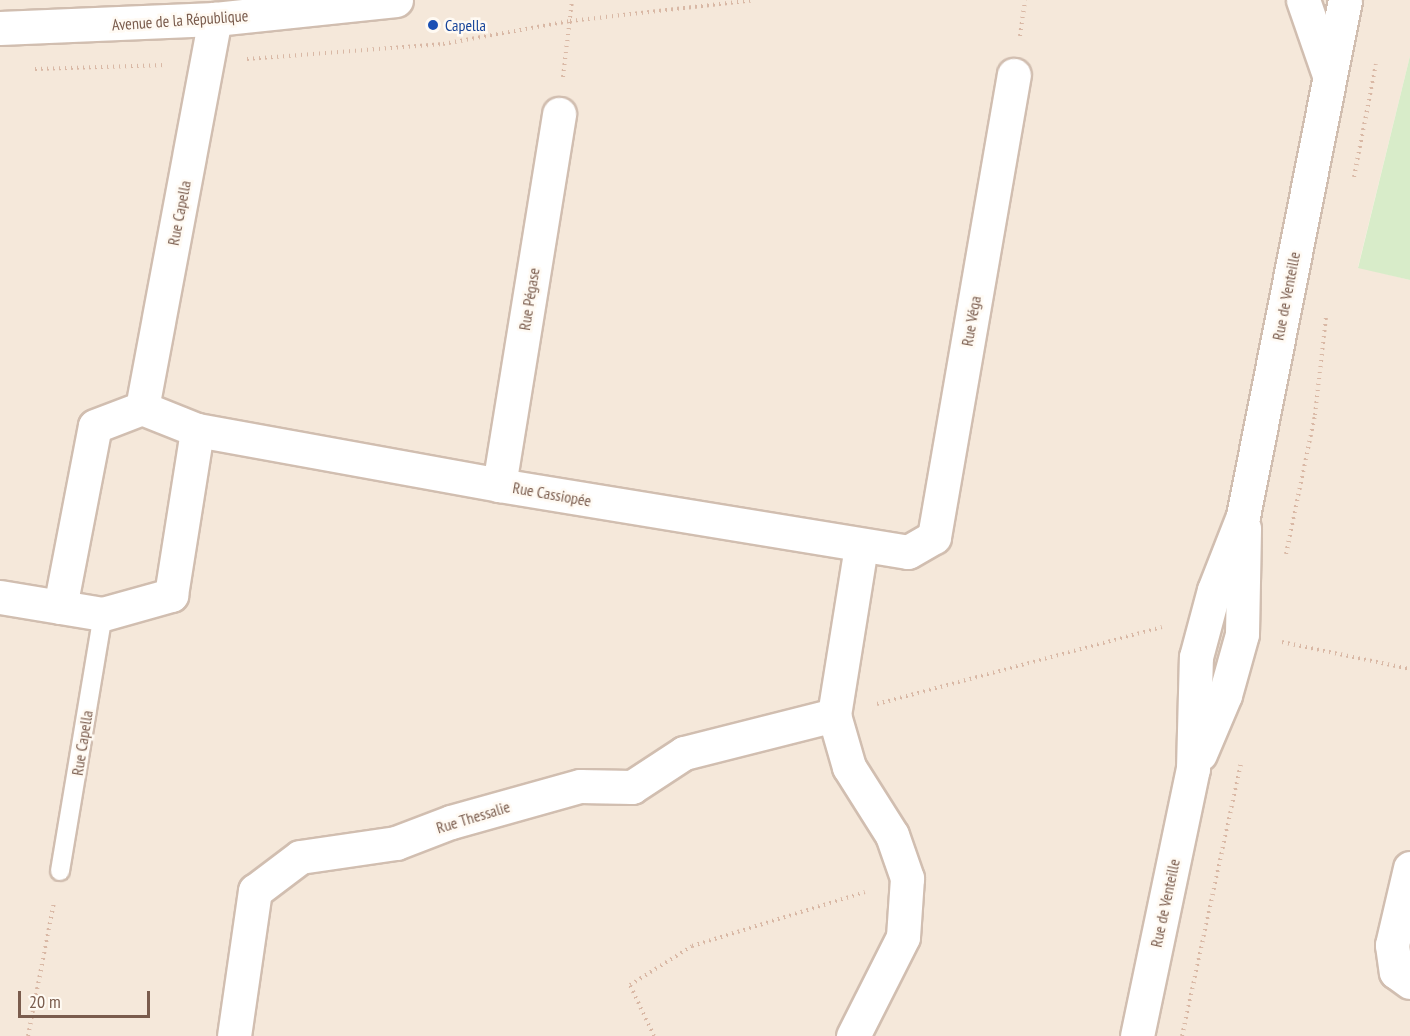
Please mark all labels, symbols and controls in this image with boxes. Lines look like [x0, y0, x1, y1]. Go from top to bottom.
street label: Avenue de la République [111, 6, 249, 34]
place label: Capella [445, 15, 486, 35]
marker: Capella [426, 18, 440, 32]
street label: Rue Capella [163, 179, 195, 247]
street label: Rue de Venteille [1268, 250, 1304, 342]
street label: Rue Pégase [515, 266, 543, 332]
street label: Rue Véga [957, 294, 985, 348]
street label: Rue Cassiopée [511, 478, 593, 510]
street label: Rue Capella [67, 709, 97, 777]
street label: Rue Thessalie [434, 797, 512, 837]
street label: Rue de Venteille [1146, 857, 1184, 949]
scale bar [21, 979, 153, 1017]
text: 20 m [29, 990, 61, 1013]

